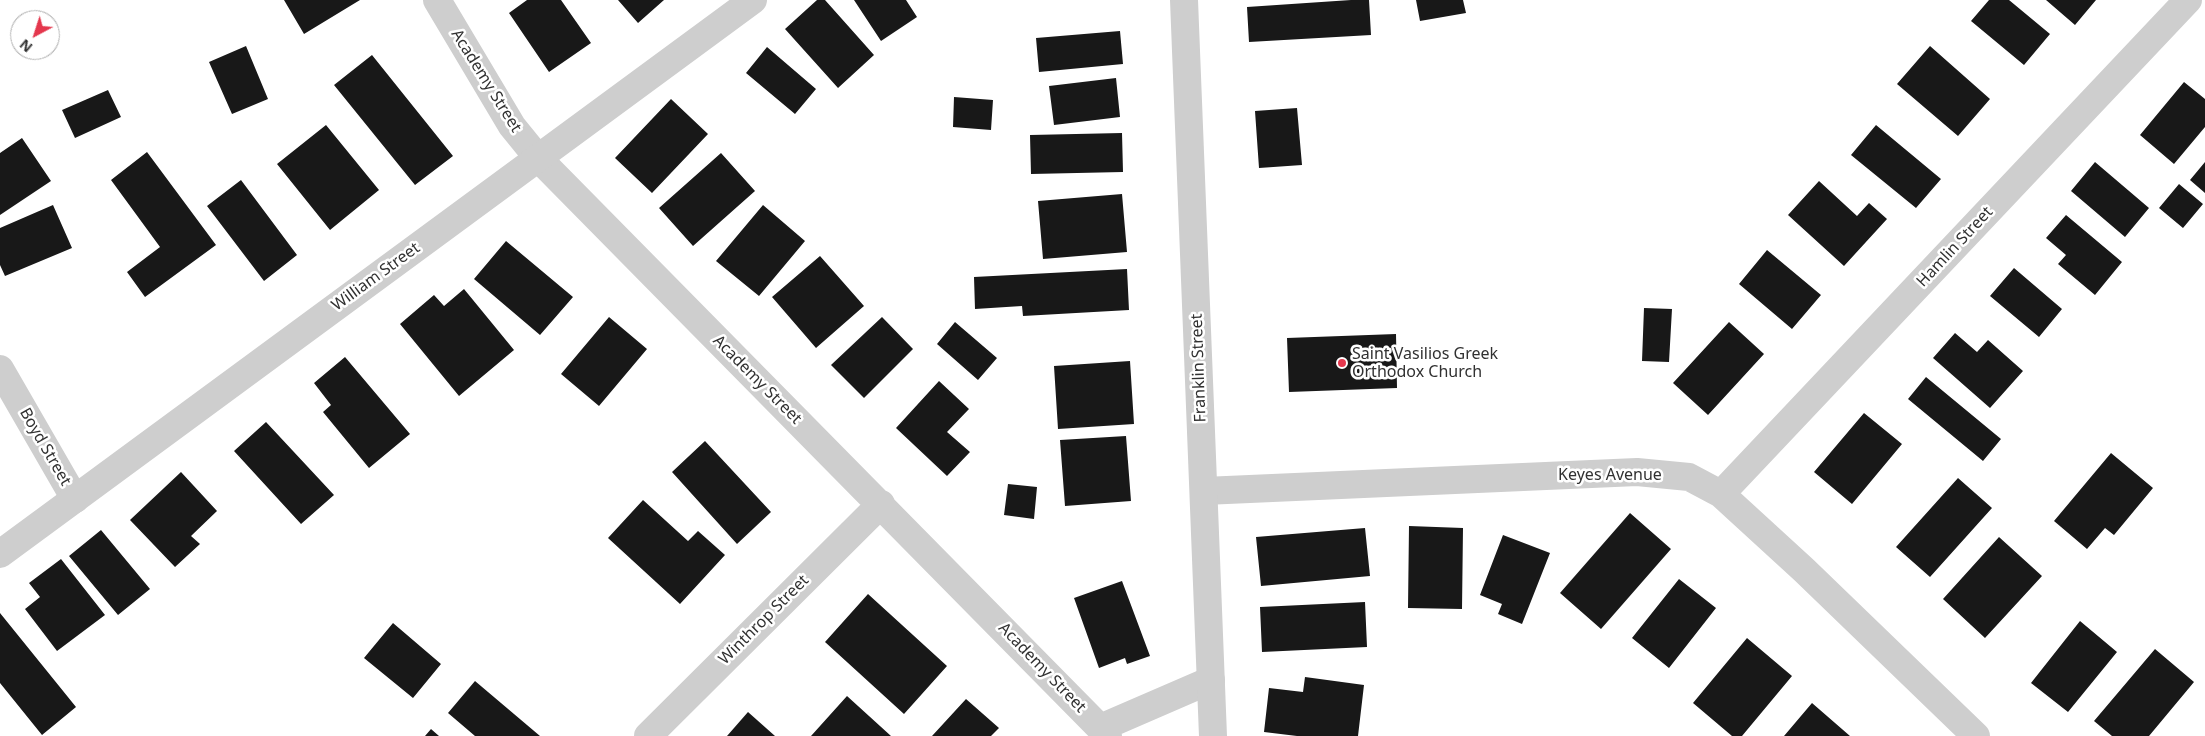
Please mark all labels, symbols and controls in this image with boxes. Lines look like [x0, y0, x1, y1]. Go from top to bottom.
north arrow [10, 10, 60, 60]
street label: Academy Street [447, 26, 525, 136]
text: N [15, 35, 36, 57]
street label: Hamlin Street [1913, 203, 1997, 291]
street label: William Street [328, 239, 424, 315]
street label: Franklin Street [1188, 313, 1210, 423]
street label: Academy Street [709, 332, 805, 428]
place label: Saint Vasilios Greek Orthodox Church [1352, 344, 1498, 382]
marker: Saint Vasilios Greek Orthodox Church [1336, 357, 1348, 369]
street label: Boyd Street [15, 405, 75, 489]
street label: Keyes Avenue [1558, 465, 1662, 485]
street label: Winthrop Street [715, 571, 813, 669]
street label: Academy Street [994, 619, 1090, 717]

